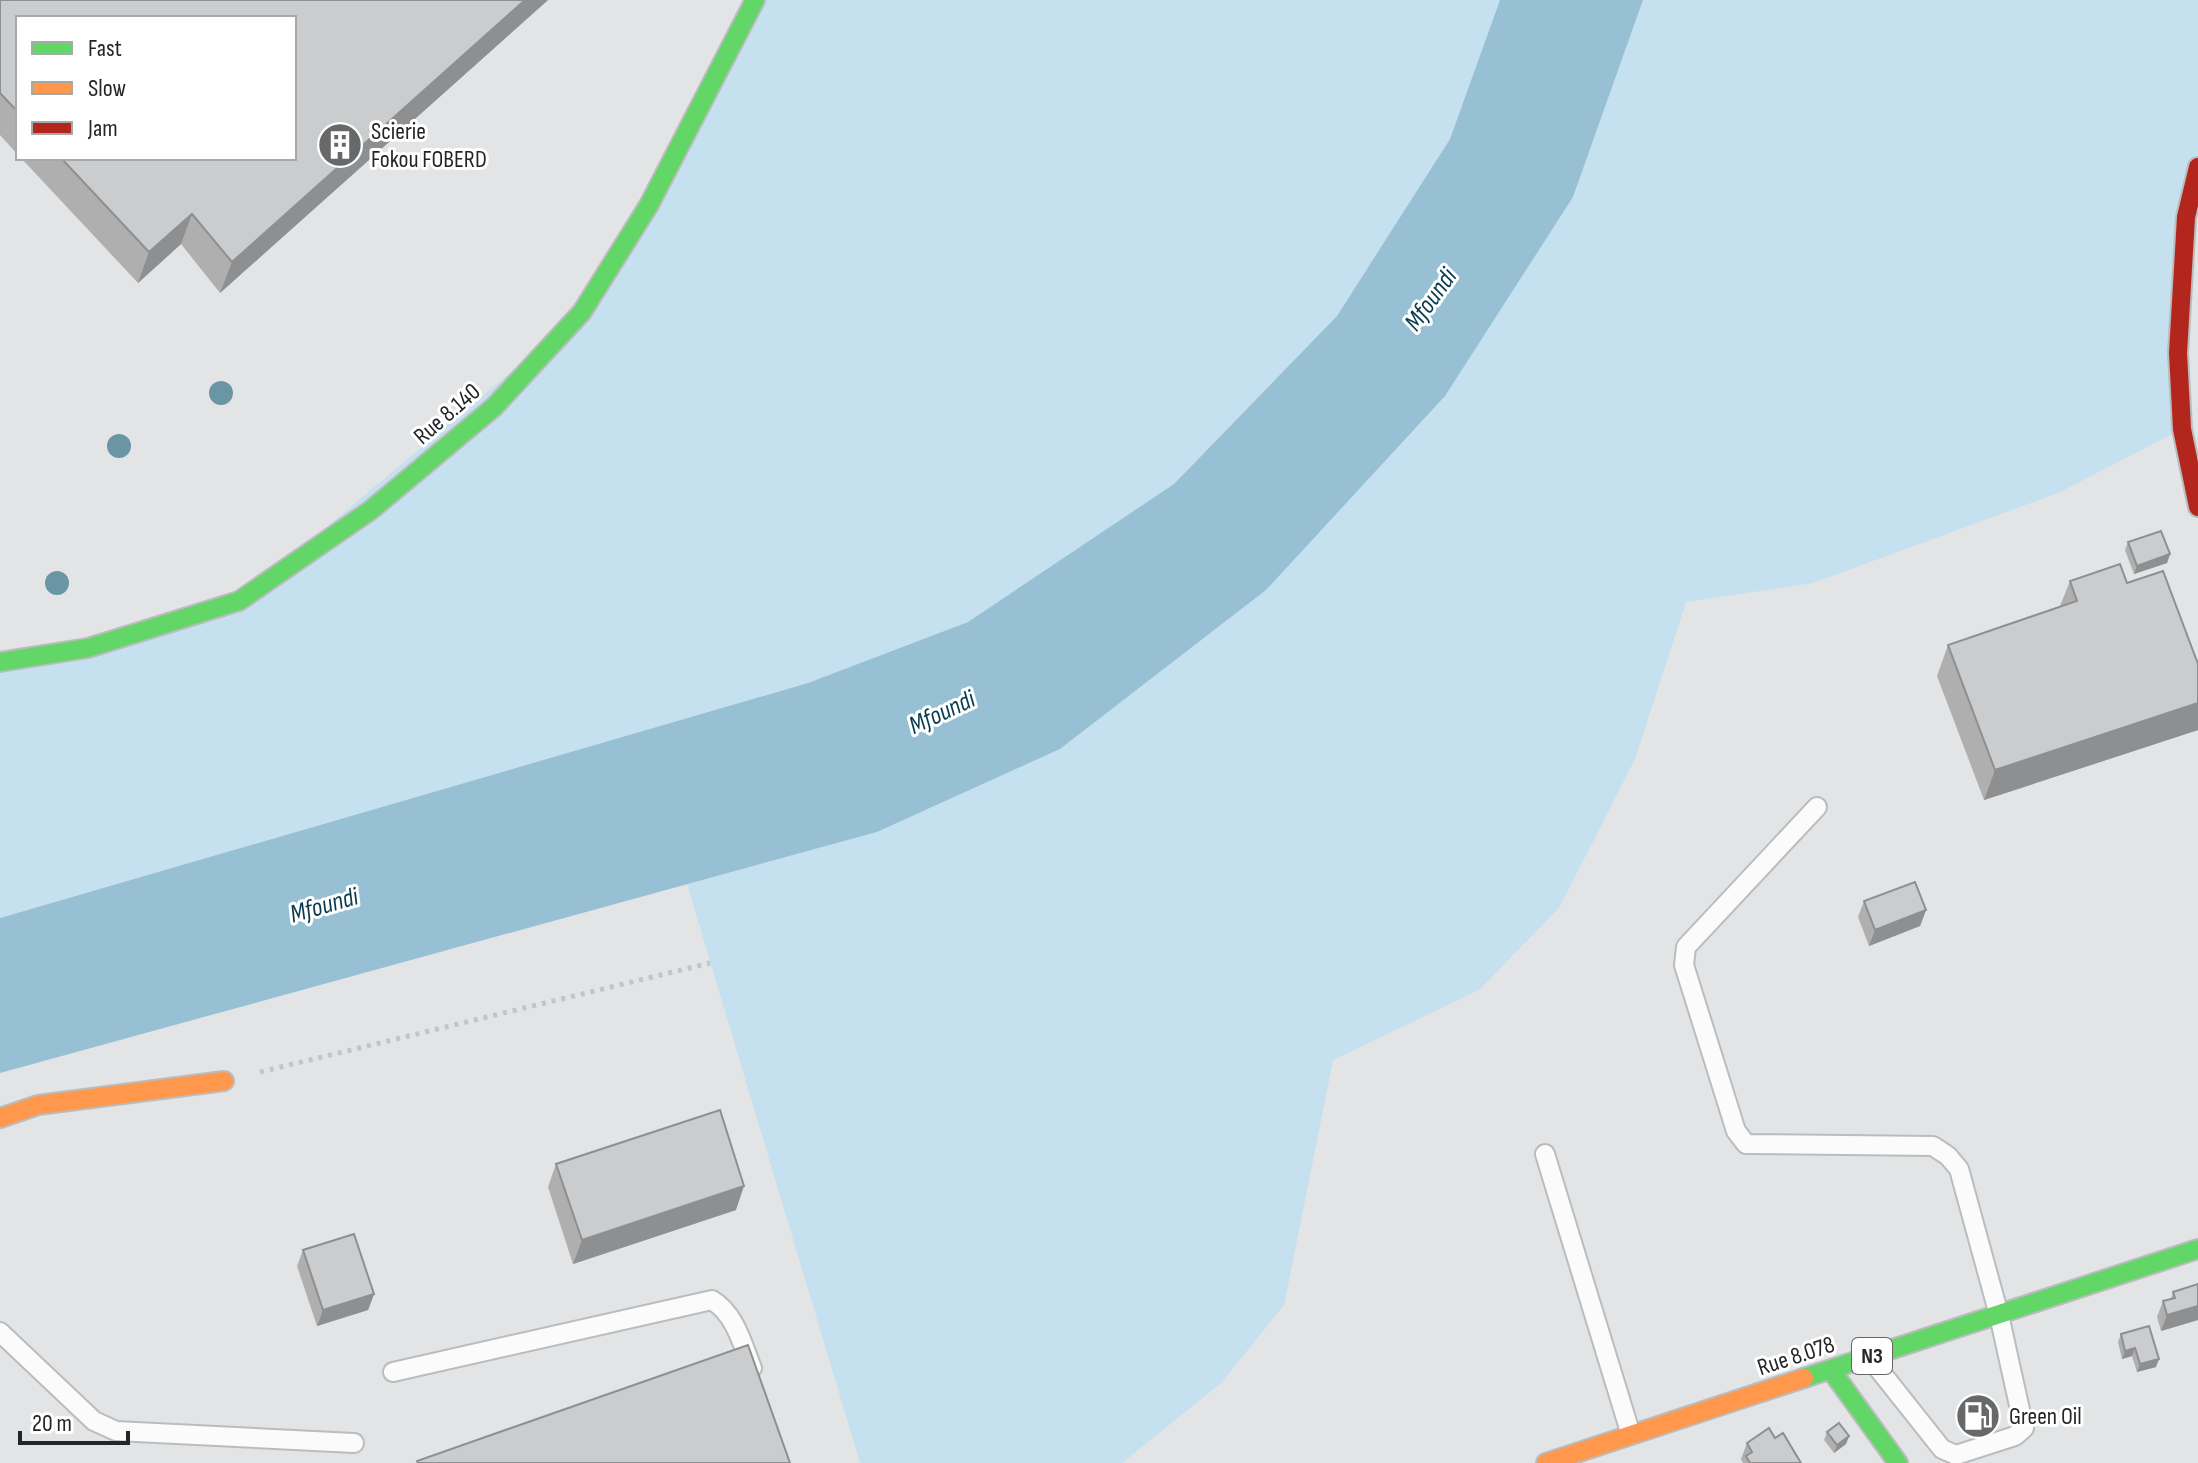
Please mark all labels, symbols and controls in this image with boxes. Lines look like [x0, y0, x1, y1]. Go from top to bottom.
legend [16, 16, 296, 160]
text: Fast [88, 34, 122, 63]
text: Slow [88, 74, 126, 103]
text: Jam [87, 114, 118, 143]
place label: Scierie Fokou FOBERD [371, 117, 487, 174]
building icon: Scierie Fokou FOBERD [316, 121, 364, 169]
water label: Mfoundi [1398, 262, 1465, 337]
street label: Rue 8.140 [408, 377, 486, 451]
water label: Mfoundi [904, 684, 981, 742]
water label: Mfoundi [286, 881, 363, 930]
street label: Rue 8.078 [1754, 1330, 1838, 1382]
road number: N3 [1852, 1338, 1892, 1374]
fuel station icon: Green Oil [1954, 1392, 2002, 1440]
scale bar [20, 1395, 128, 1445]
place label: Green Oil [2009, 1402, 2082, 1431]
text: 20 m [32, 1409, 72, 1438]

